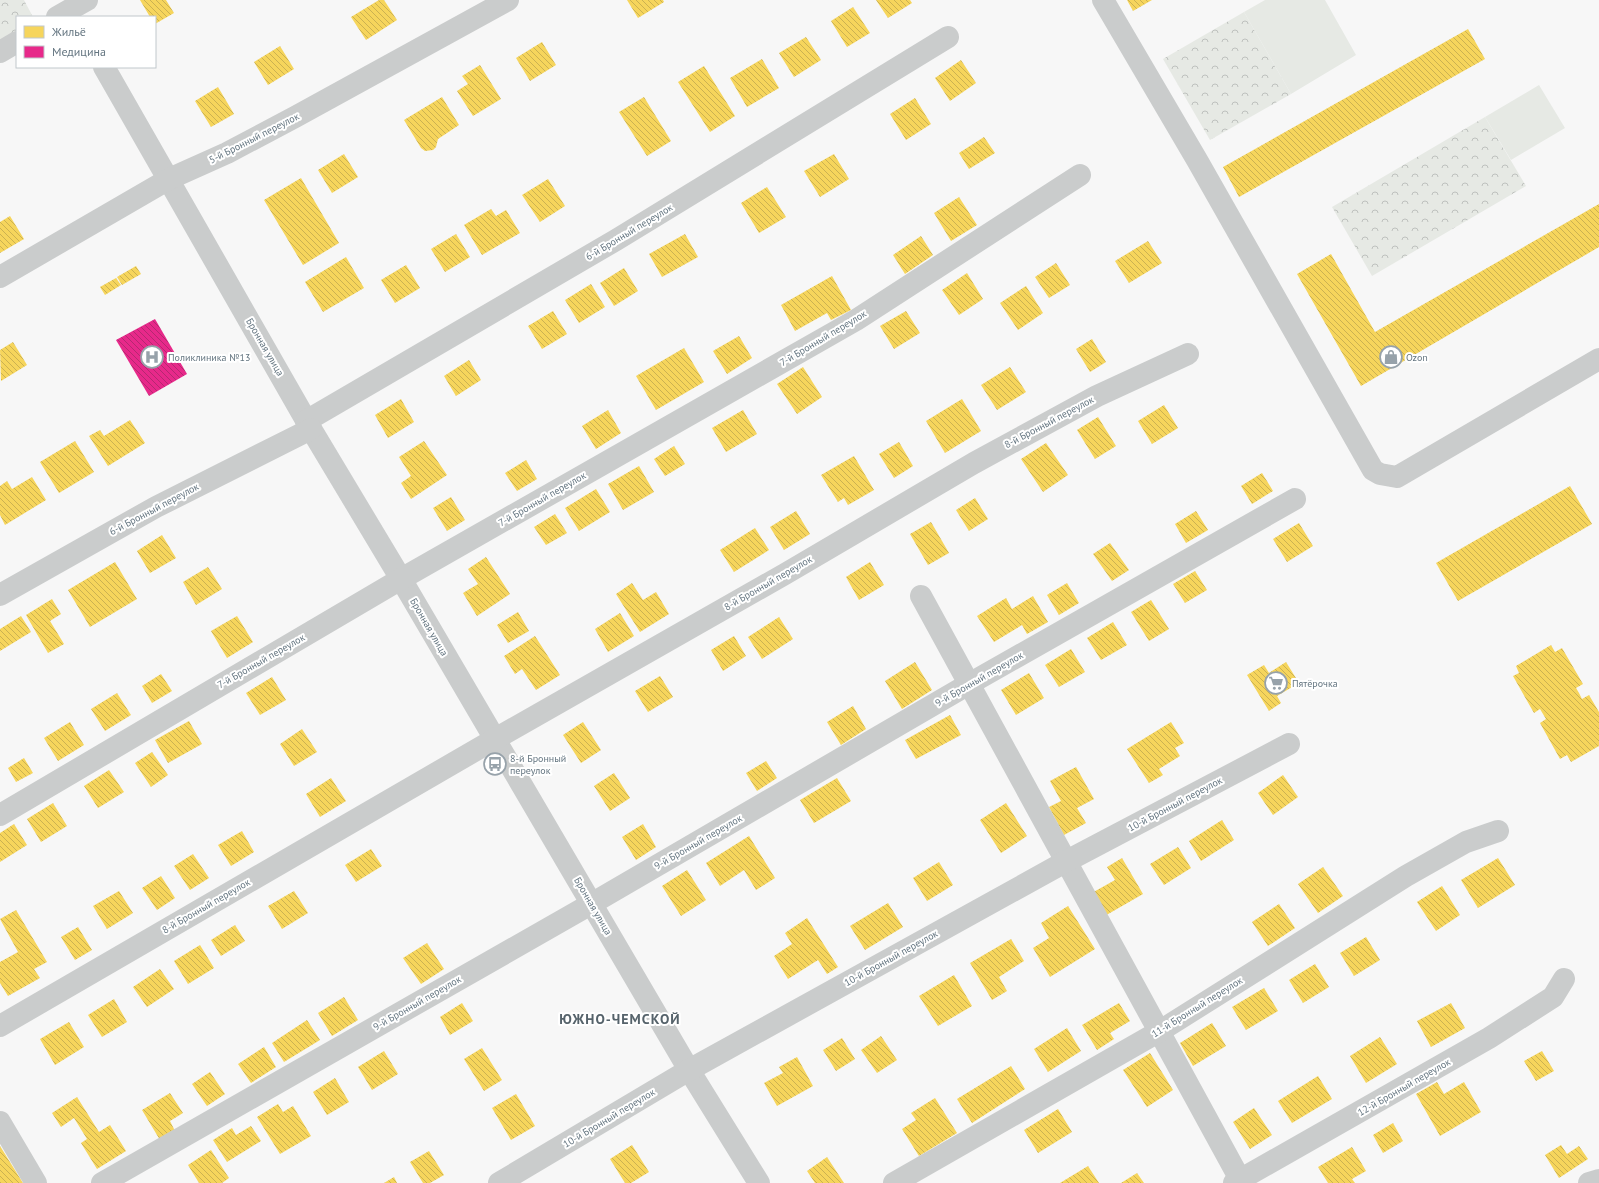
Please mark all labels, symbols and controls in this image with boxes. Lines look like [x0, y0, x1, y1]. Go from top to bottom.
legend [16, 16, 156, 68]
text: Жильё [51, 24, 86, 39]
text: Медицина [52, 44, 106, 59]
street label: 5-й Бронный переулок [207, 110, 301, 166]
street label: 6-й Бронный переулок [583, 201, 675, 263]
street label: 7-й Бронный переулок [777, 307, 869, 369]
street label: Бронная улица [243, 316, 287, 378]
hospital icon: Поликлиника №13 [139, 344, 165, 370]
shop icon: Ozon [1378, 344, 1404, 370]
place label: Поликлиника №13 [168, 351, 250, 364]
place label: Ozon [1406, 351, 1428, 364]
street label: 8-й Бронный переулок [1002, 393, 1096, 451]
street label: 7-й Бронный переулок [496, 469, 588, 529]
street label: 6-й Бронный переулок [107, 480, 201, 538]
street label: 8-й Бронный переулок [722, 552, 814, 613]
street label: Бронная улица [407, 596, 451, 658]
street label: 7-й Бронный переулок [215, 631, 307, 691]
street label: 9-й Бронный переулок [933, 648, 1025, 709]
supermarket icon: Пятёрочка [1263, 670, 1289, 696]
place label: Пятёрочка [1292, 677, 1338, 690]
bus stop icon: 8-й Бронный переулок [482, 751, 508, 777]
place label: 8-й Бронный переулок [510, 752, 566, 777]
street label: 10-й Бронный переулок [1126, 774, 1225, 834]
street label: 9-й Бронный переулок [652, 811, 744, 872]
street label: 8-й Бронный переулок [160, 875, 252, 936]
street label: Бронная улица [571, 875, 615, 937]
street label: 10-й Бронный переулок [842, 927, 940, 989]
street label: 9-й Бронный переулок [371, 972, 463, 1033]
street label: 11-й Бронный переулок [1149, 974, 1245, 1040]
district label: ЮЖНО-ЧЕМСКОЙ [559, 1010, 681, 1028]
street label: 12-й Бронный переулок [1355, 1055, 1453, 1119]
street label: 10-й Бронный переулок [561, 1085, 657, 1151]

